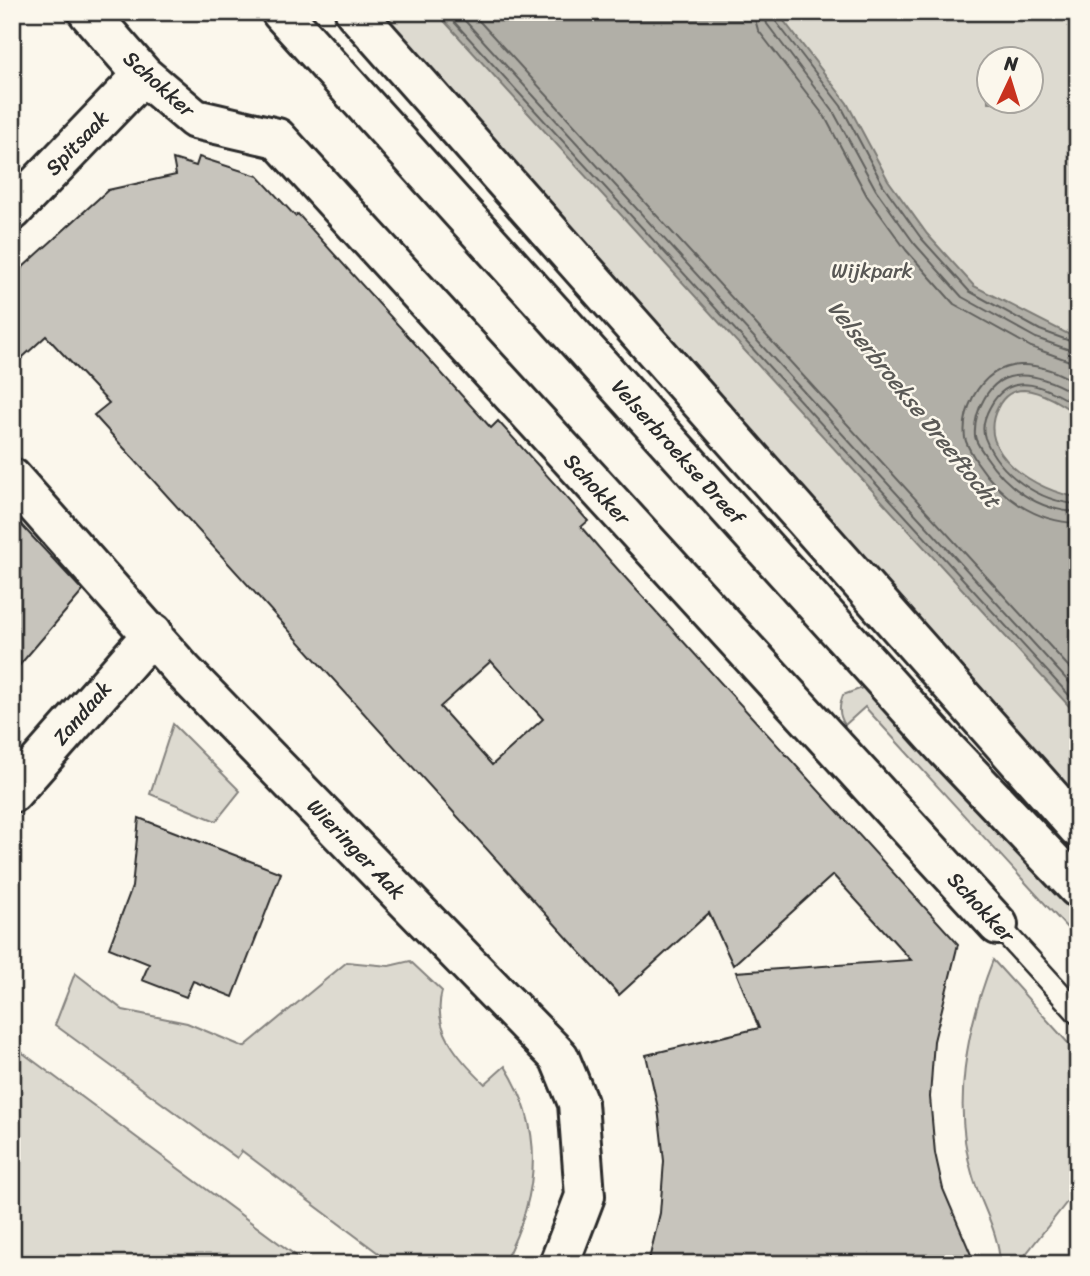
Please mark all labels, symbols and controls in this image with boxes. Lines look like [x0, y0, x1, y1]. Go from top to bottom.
street label: Schokker [114, 41, 205, 128]
north arrow [974, 46, 1044, 116]
text: N [1002, 47, 1020, 81]
street label: Spitsaak [36, 100, 119, 185]
park label: Wijkpark [831, 252, 913, 290]
water label: Velserbroekse Dreeftocht [817, 291, 1013, 520]
street label: Velserbroekse Dreef [602, 370, 756, 535]
street label: Schokker [554, 444, 641, 535]
street label: Zandaak [43, 672, 121, 754]
street label: Wieringer Aak [297, 789, 415, 909]
street label: Schokker [937, 862, 1026, 953]

